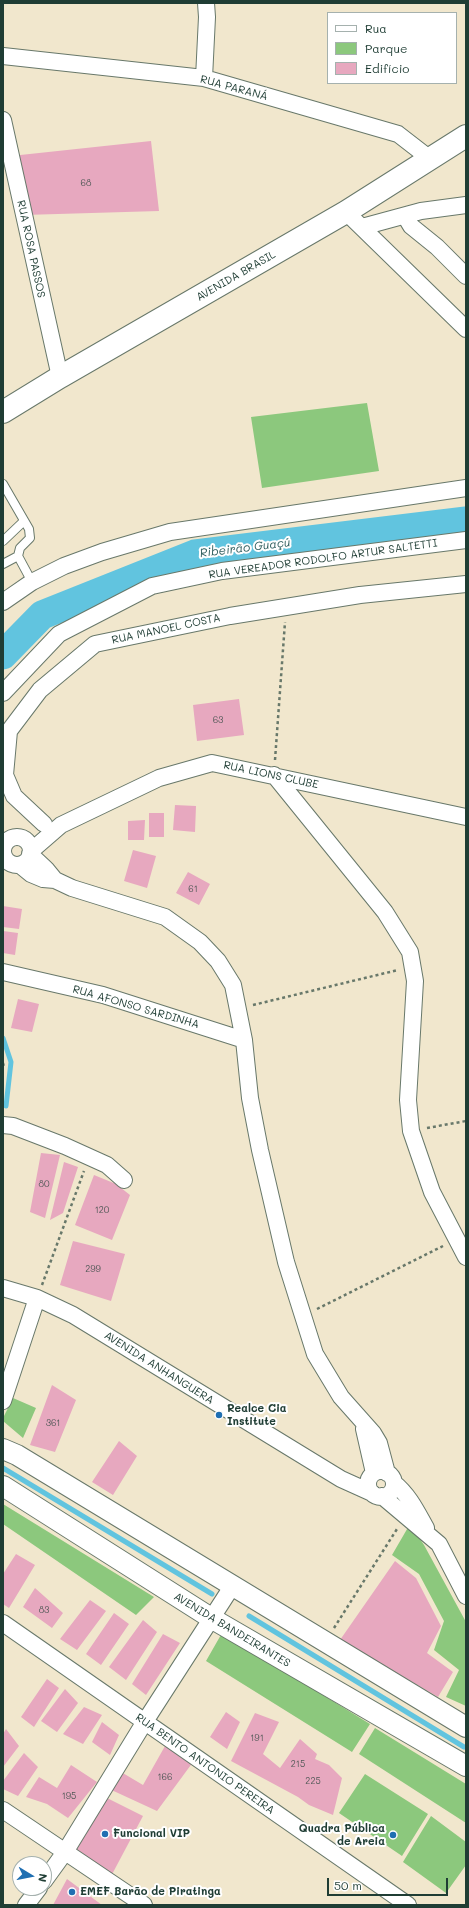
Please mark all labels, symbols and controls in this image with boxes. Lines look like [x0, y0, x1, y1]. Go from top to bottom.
legend [327, 12, 457, 84]
text: Rua [365, 20, 387, 36]
text: Parque [365, 40, 408, 56]
text: Edifício [365, 60, 409, 76]
street label: RUA PARANÁ [199, 73, 269, 103]
house number: 68 [81, 178, 91, 188]
street label: RUA ROSA PASSOS [14, 199, 48, 299]
street label: AVENIDA BRASIL [194, 248, 278, 304]
water label: Ribeirão Guaçú [199, 535, 291, 561]
street label: RUA VEREADOR RODOLFO ARTUR SALTETTI [208, 536, 438, 582]
street label: RUA MANOEL COSTA [110, 611, 222, 647]
house number: 63 [213, 715, 223, 725]
street label: RUA LIONS CLUBE [222, 758, 320, 792]
house number: 61 [188, 884, 198, 894]
street label: RUA AFONSO SARDINHA [71, 983, 201, 1031]
house number: 80 [39, 1179, 49, 1189]
house number: 120 [95, 1205, 109, 1215]
house number: 299 [85, 1264, 101, 1274]
street label: AVENIDA ANHANGUERA [102, 1329, 216, 1407]
place label: Realce Cia Institute [227, 1402, 287, 1428]
marker: Realce Cia Institute [214, 1410, 224, 1420]
house number: 361 [46, 1418, 60, 1428]
street label: AVENIDA BANDEIRANTES [171, 1590, 293, 1670]
house number: 83 [39, 1605, 49, 1615]
street label: RUA BENTO ANTONIO PEREIRA [133, 1711, 277, 1817]
house number: 191 [250, 1733, 264, 1743]
house number: 215 [291, 1759, 305, 1769]
house number: 166 [158, 1772, 172, 1782]
house number: 225 [305, 1776, 321, 1786]
house number: 195 [62, 1791, 76, 1801]
place label: Quadra Pública de Areia [299, 1822, 385, 1848]
place label: Funcional VIP [113, 1827, 190, 1841]
marker: Funcional VIP [100, 1829, 110, 1839]
marker: Quadra Pública de Areia [388, 1830, 398, 1840]
north arrow [12, 1856, 52, 1896]
scale bar [329, 1870, 450, 1896]
text: N [35, 1873, 51, 1883]
text: 50 m [334, 1877, 362, 1893]
place label: EMEF Barão de Piratinga [80, 1885, 221, 1899]
marker: EMEF Barão de Piratinga [67, 1887, 77, 1897]

